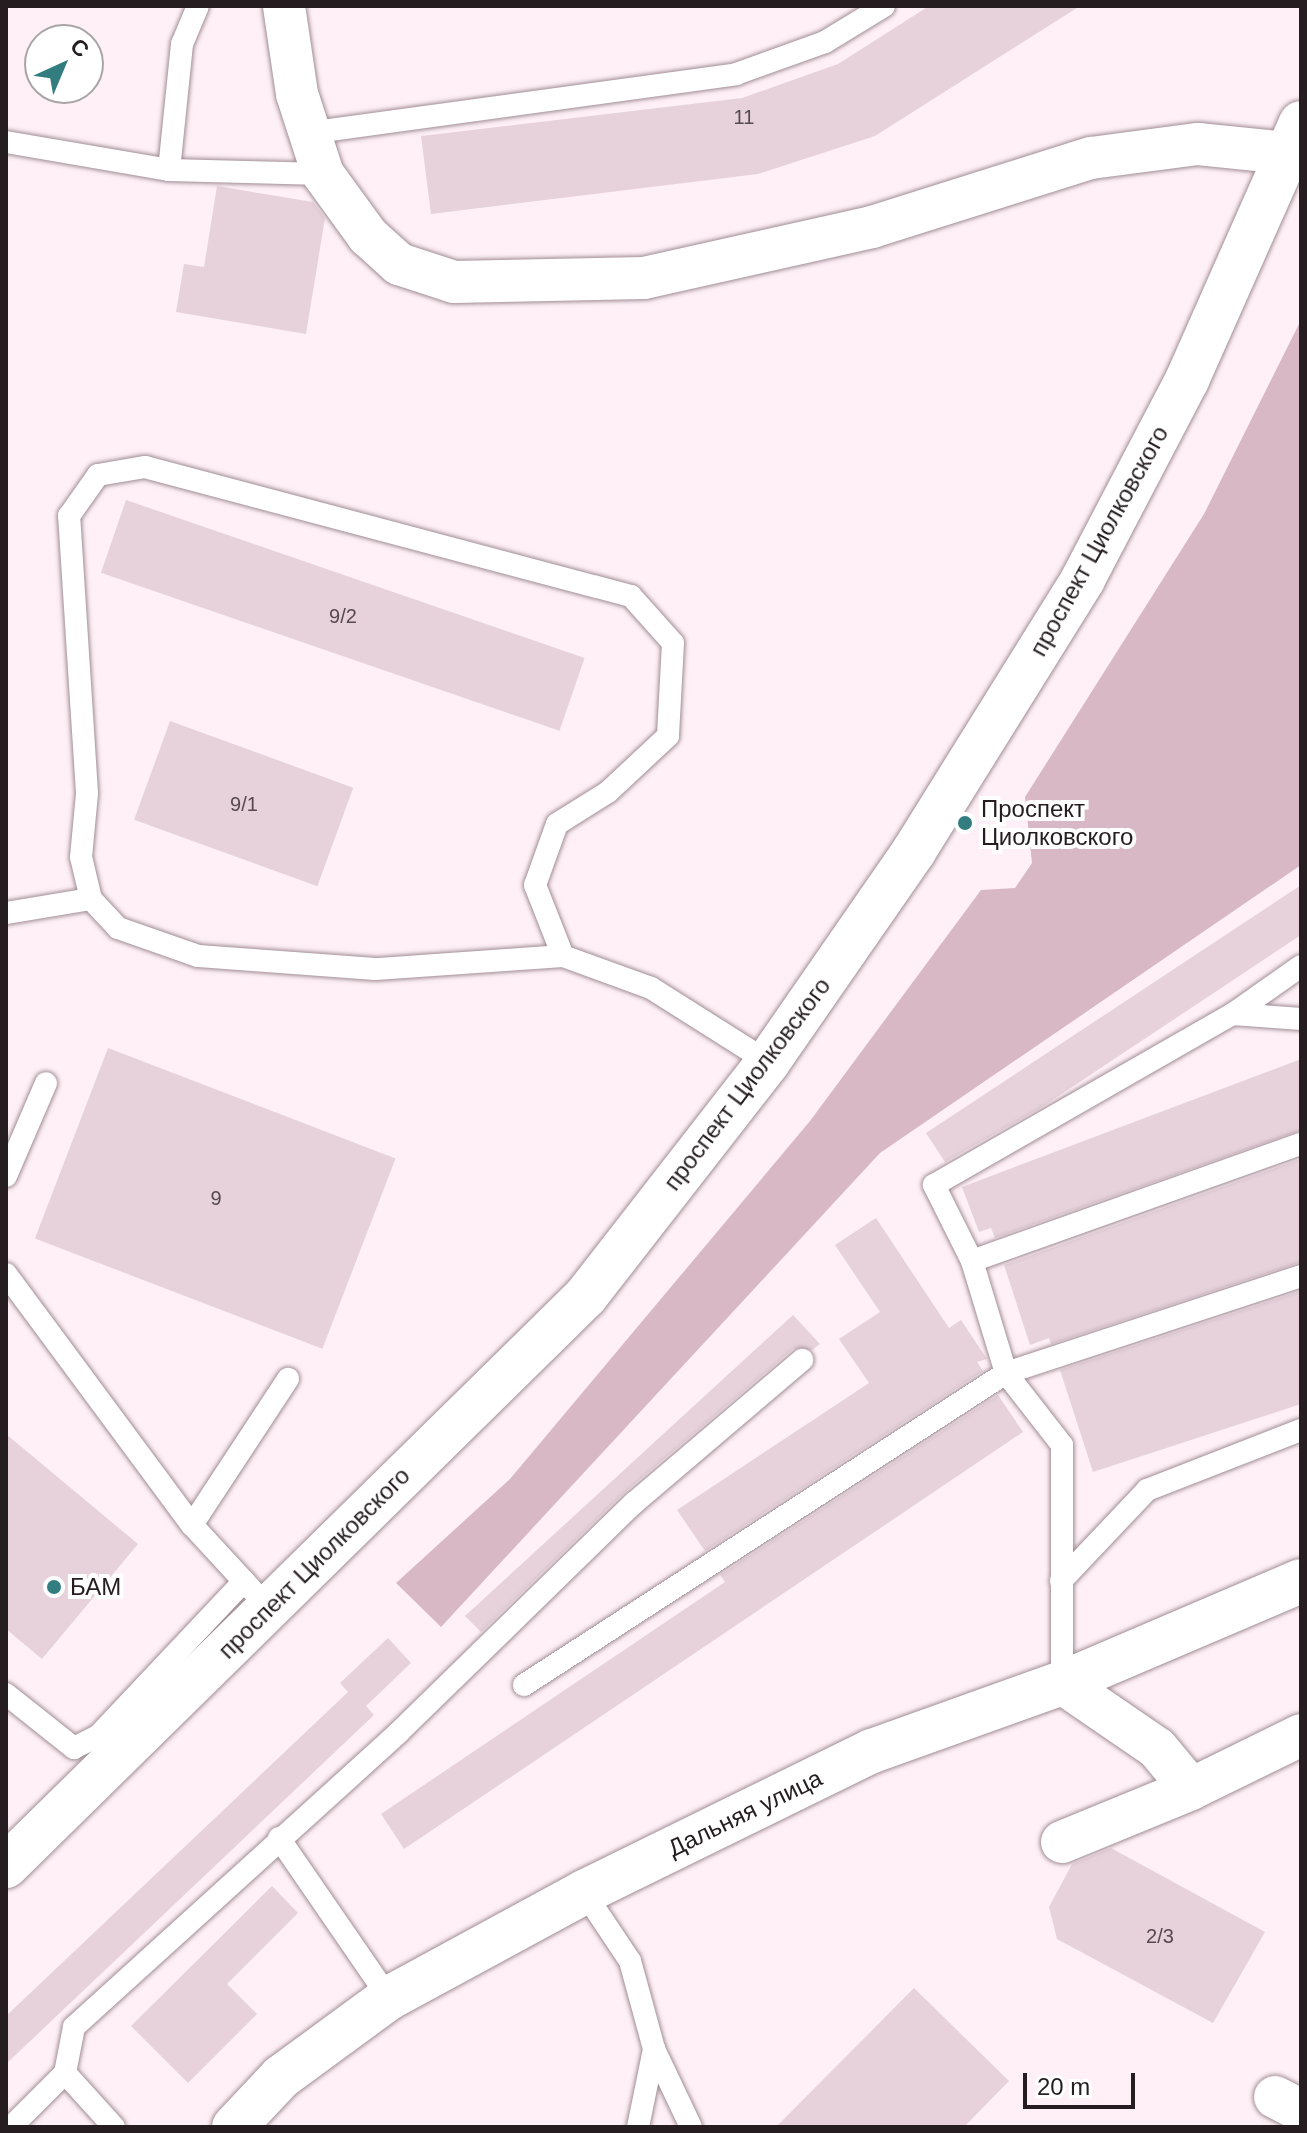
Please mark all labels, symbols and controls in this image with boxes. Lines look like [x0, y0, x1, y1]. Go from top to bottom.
north arrow [24, 24, 104, 104]
text: С [65, 33, 94, 62]
house number: 11 [734, 105, 754, 129]
street label: проспект Циолковского [1024, 421, 1174, 661]
house number: 9/2 [329, 604, 357, 628]
house number: 9/1 [230, 792, 258, 816]
place label: Проспект Циолковского [981, 795, 1133, 851]
marker: Проспект Циолковского [956, 814, 974, 832]
street label: проспект Циолковского [658, 972, 836, 1196]
house number: 9 [210, 1186, 222, 1210]
street label: проспект Циолковского [212, 1461, 416, 1665]
place label: БАМ [70, 1573, 121, 1601]
marker: БАМ [45, 1578, 63, 1596]
street label: Дальняя улица [663, 1763, 827, 1863]
house number: 2/3 [1146, 1924, 1174, 1948]
scale bar [1027, 2057, 1139, 2107]
text: 20 m [1037, 2073, 1090, 2100]

